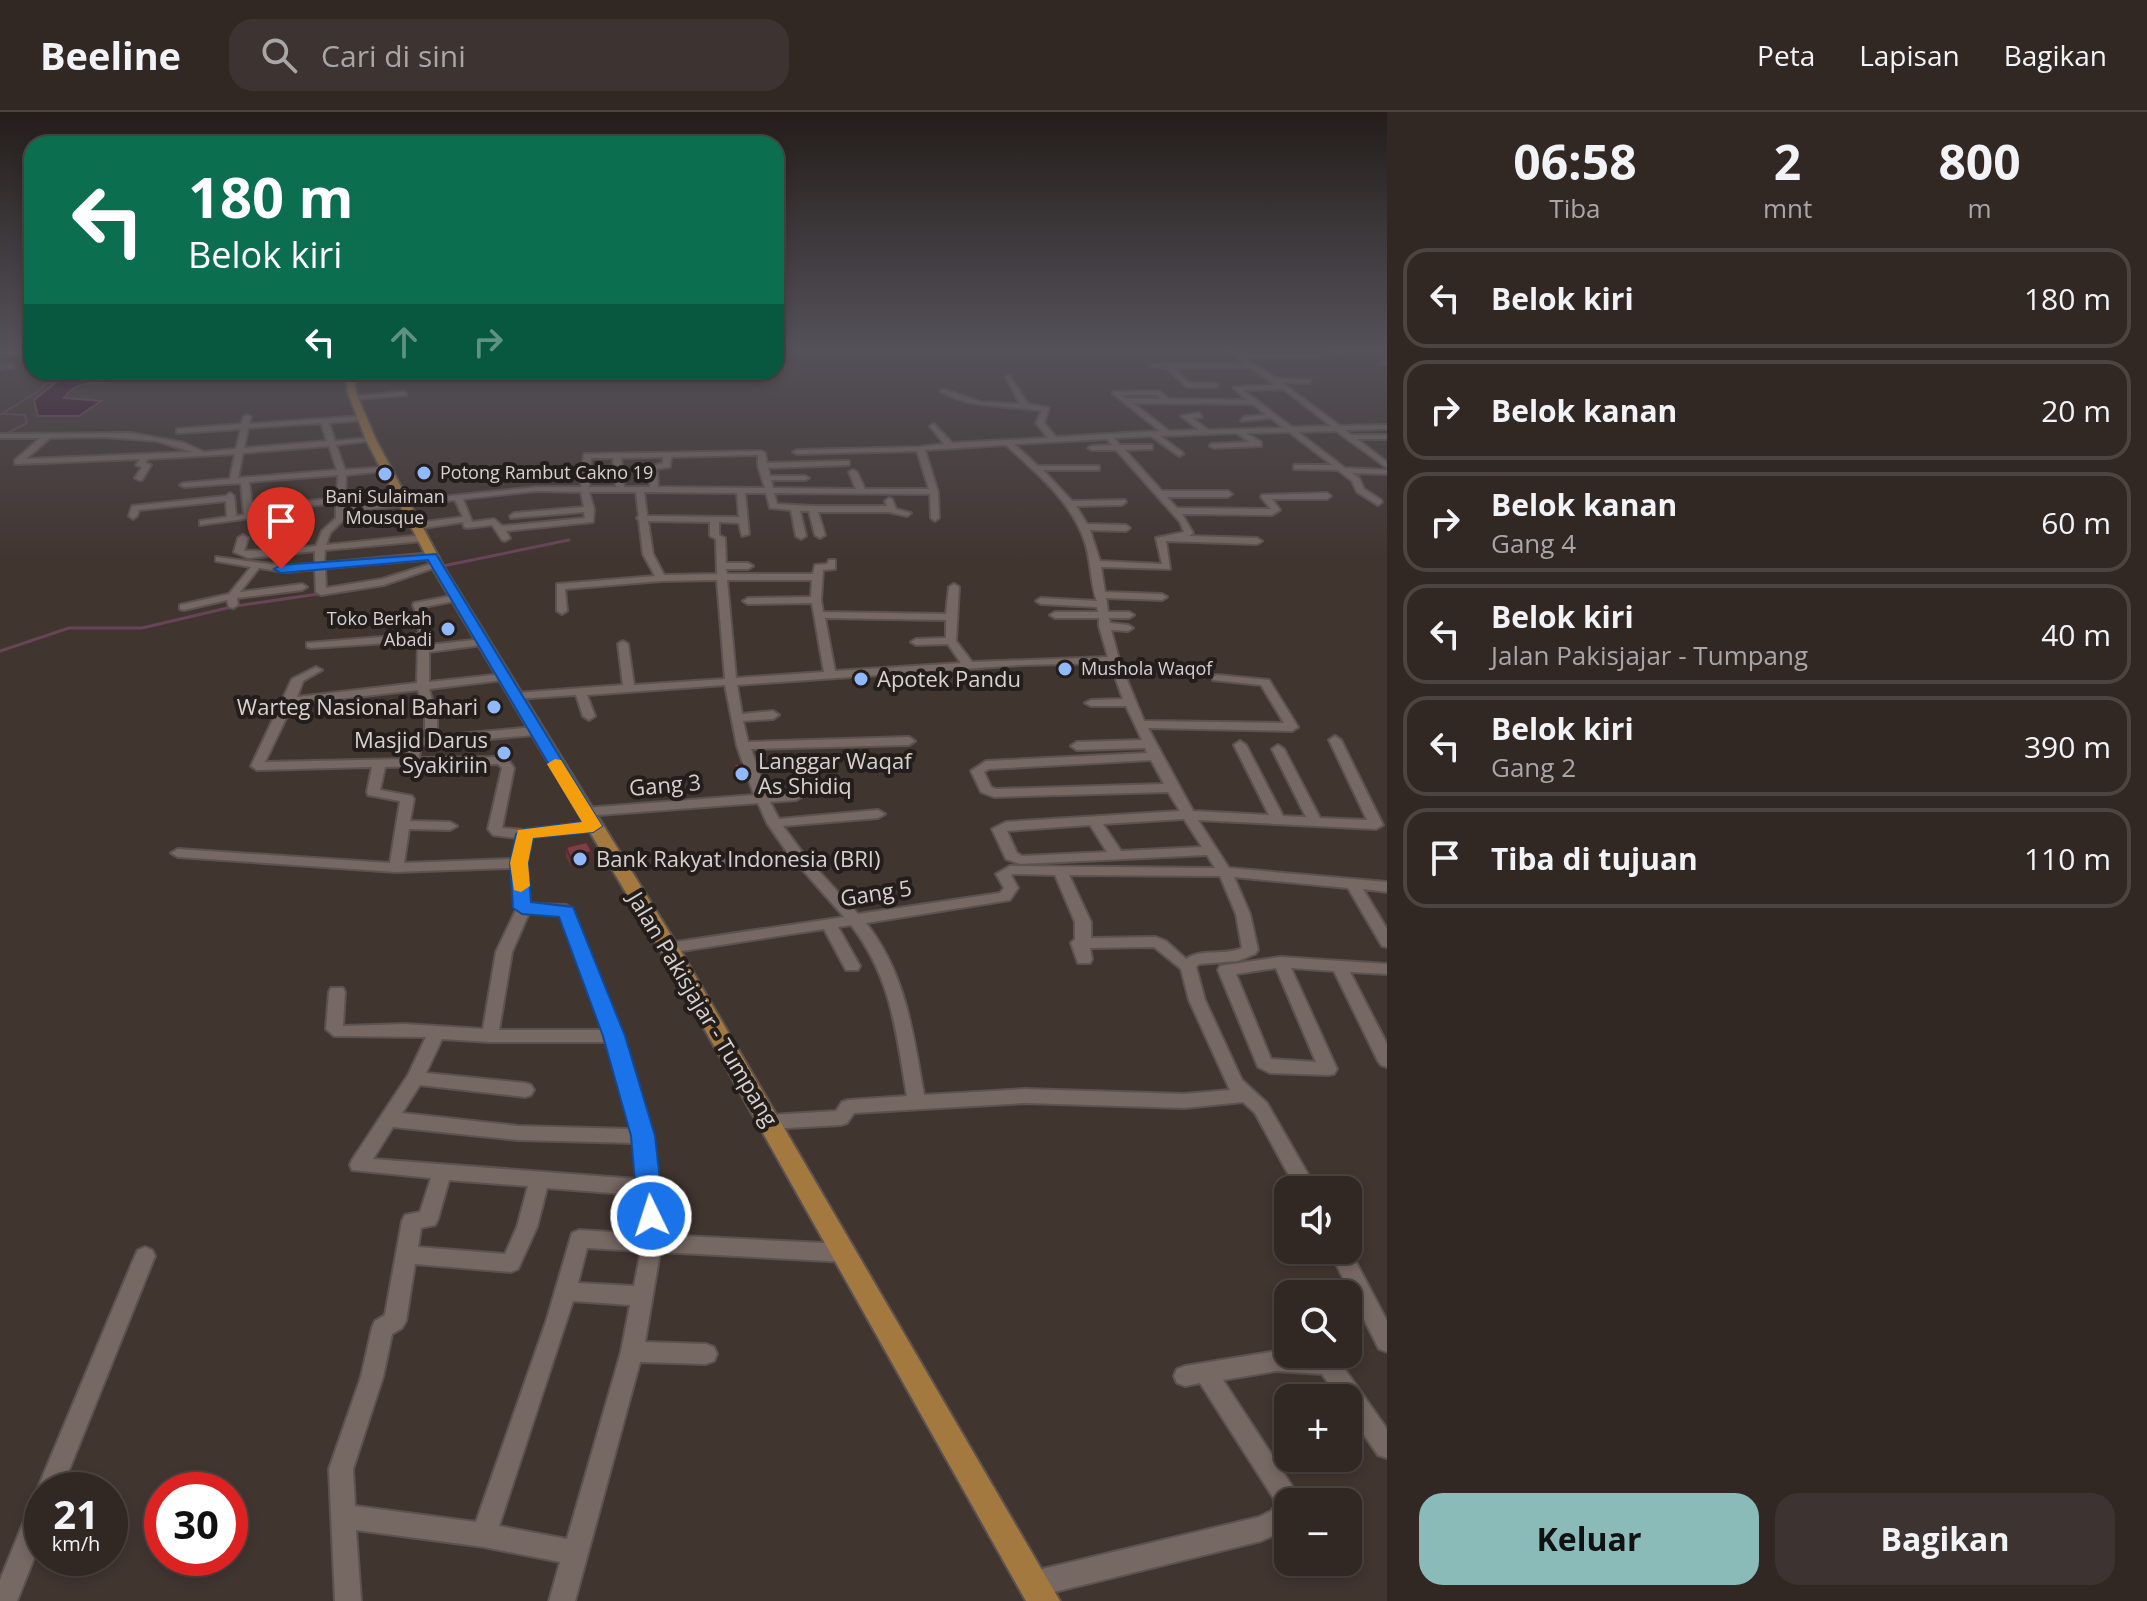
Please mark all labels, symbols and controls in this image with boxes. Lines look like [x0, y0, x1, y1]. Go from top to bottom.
search box [229, 19, 789, 91]
text: Beeline [40, 29, 181, 81]
icon: search [257, 33, 301, 77]
text: Cari di sini [321, 35, 466, 76]
text: Peta [1757, 36, 1815, 74]
text: Lapisan [1859, 36, 1960, 74]
text: Bagikan [2004, 36, 2107, 74]
text: 06:58 [1513, 129, 1637, 194]
text: 2 [1774, 129, 1801, 194]
text: 800 [1938, 129, 2021, 194]
text: 180 m [188, 158, 354, 234]
icon: left [56, 168, 160, 272]
text: Tiba [1549, 190, 1601, 226]
text: mnt [1763, 190, 1812, 226]
text: m [1968, 190, 1992, 226]
text: Belok kiri [188, 230, 342, 279]
icon: left [1423, 276, 1467, 320]
text: Belok kiri [1491, 278, 1634, 319]
text: 180 m [2024, 278, 2111, 319]
icon: left [298, 320, 342, 364]
icon: ahead [382, 320, 426, 364]
icon: right [466, 320, 510, 364]
icon: right [1423, 388, 1467, 432]
text: Belok kanan [1491, 390, 1677, 431]
text: 20 m [2041, 390, 2111, 431]
place label: Potong Rambut Cakno 19 [440, 460, 653, 484]
marker: Potong Rambut Cakno 19 [415, 464, 433, 482]
marker: Bani Sulaiman Mousque [376, 465, 394, 483]
place label: Bani Sulaiman Mousque [325, 484, 445, 529]
text: Belok kanan [1491, 484, 1677, 525]
pin [247, 487, 315, 569]
icon: arrive [259, 499, 303, 543]
icon: right [1423, 500, 1467, 544]
text: 60 m [2041, 502, 2111, 543]
text: Gang 4 [1491, 525, 1576, 561]
text: Belok kiri [1491, 596, 1634, 637]
place label: Toko Berkah Abadi [327, 606, 432, 651]
icon: left [1423, 612, 1467, 656]
text: 40 m [2041, 614, 2111, 655]
marker: Toko Berkah Abadi [439, 620, 457, 638]
text: Jalan Pakisjajar - Tumpang [1491, 637, 1808, 673]
place label: Mushola Waqof [1081, 656, 1213, 680]
marker: Mushola Waqof [1056, 660, 1074, 678]
place label: Apotek Pandu [877, 663, 1021, 693]
marker: Apotek Pandu [852, 670, 870, 688]
place label: Warteg Nasional Bahari [237, 691, 478, 721]
marker: Warteg Nasional Bahari [485, 698, 503, 716]
text: Belok kiri [1491, 708, 1634, 749]
place label: Masjid Darus Syakiriin [354, 724, 488, 779]
icon: left [1423, 724, 1467, 768]
text: 390 m [2024, 726, 2111, 767]
marker: Masjid Darus Syakiriin [495, 744, 513, 762]
place label: Langgar Waqaf As Shidiq [758, 745, 913, 800]
text: Gang 2 [1491, 749, 1576, 785]
marker: Langgar Waqaf As Shidiq [733, 765, 751, 783]
street label: Gang 3 [628, 766, 702, 802]
icon: arrive [1423, 836, 1467, 880]
text: Tiba di tujuan [1491, 838, 1698, 879]
text: 110 m [2024, 838, 2111, 879]
place label: Bank Rakyat Indonesia (BRI) [596, 843, 880, 873]
marker: Bank Rakyat Indonesia (BRI) [571, 850, 589, 868]
street label: Gang 5 [838, 872, 914, 912]
street label: Jalan Pakisjajar - Tumpang [621, 884, 786, 1131]
position arrow [609, 1174, 693, 1258]
map controls [1274, 1176, 1362, 1576]
button: sound [1274, 1176, 1362, 1264]
button: search [1274, 1280, 1362, 1368]
button: + [1274, 1384, 1362, 1472]
speed limit sign: 30 [144, 1472, 248, 1576]
text: 21 [53, 1486, 99, 1541]
button: − [1274, 1488, 1362, 1576]
button: Keluar [1419, 1493, 1759, 1585]
button: Bagikan [1775, 1493, 2115, 1585]
text: km/h [52, 1530, 100, 1557]

